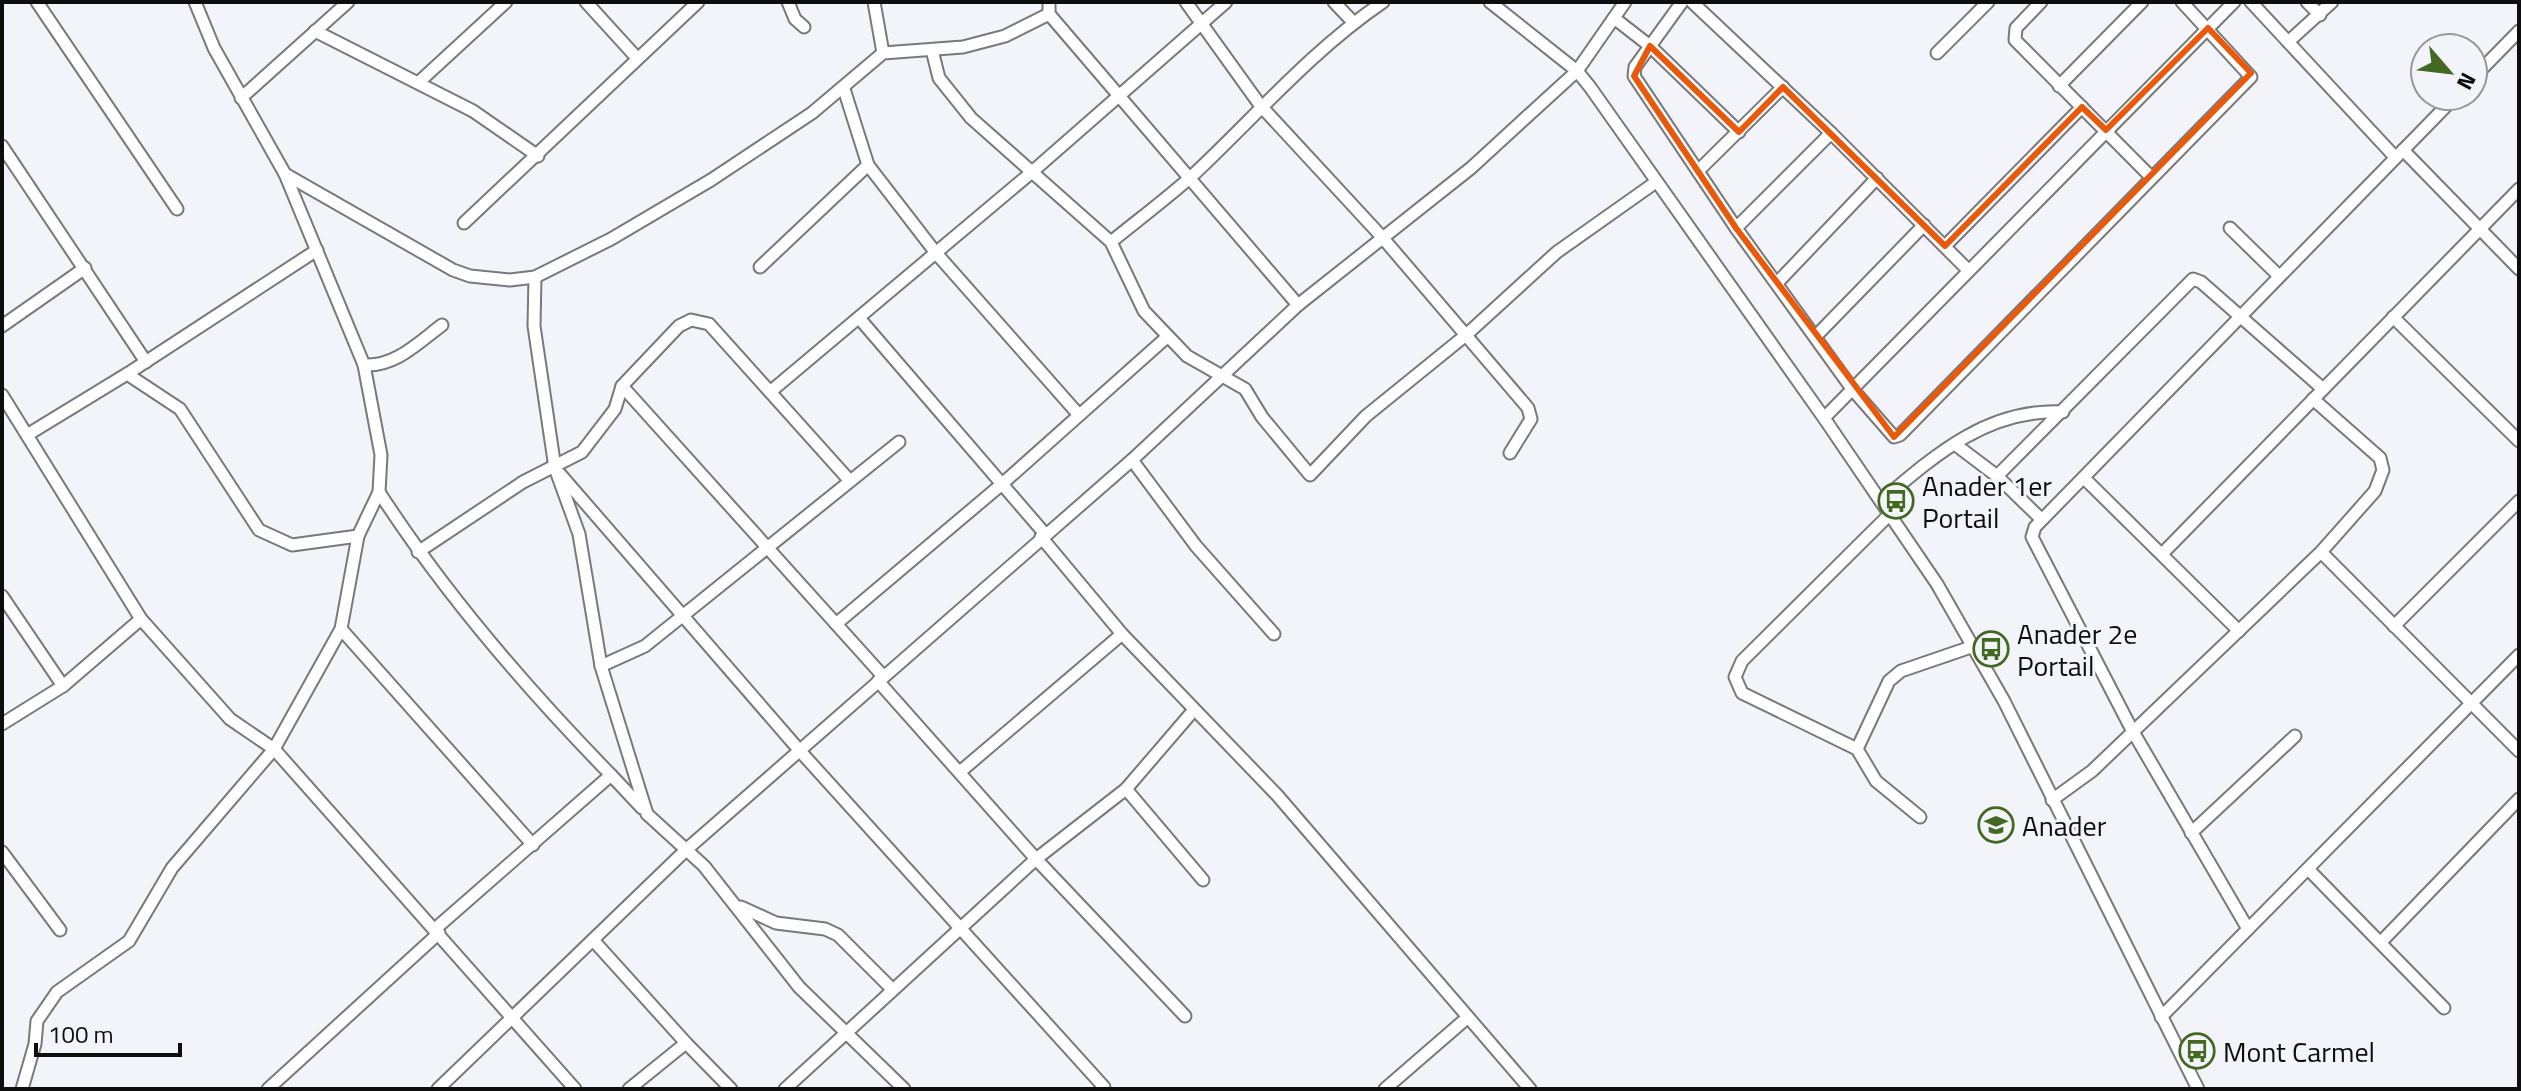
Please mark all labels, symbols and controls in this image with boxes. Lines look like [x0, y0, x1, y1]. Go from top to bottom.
north arrow [2409, 32, 2489, 112]
text: N [2448, 67, 2485, 96]
place label: Anader 1er Portail [1922, 464, 2052, 539]
bus stop icon: Anader 1er Portail [1877, 482, 1915, 520]
place label: Anader 2e Portail [2017, 612, 2137, 687]
bus stop icon: Anader 2e Portail [1972, 630, 2010, 668]
place label: Anader [2022, 804, 2107, 847]
school or university icon: Anader [1977, 806, 2015, 844]
scale bar [36, 1007, 180, 1057]
text: 100 m [48, 1016, 114, 1052]
place label: Mont Carmel [2223, 1030, 2375, 1073]
bus stop icon: Mont Carmel [2178, 1032, 2216, 1070]

